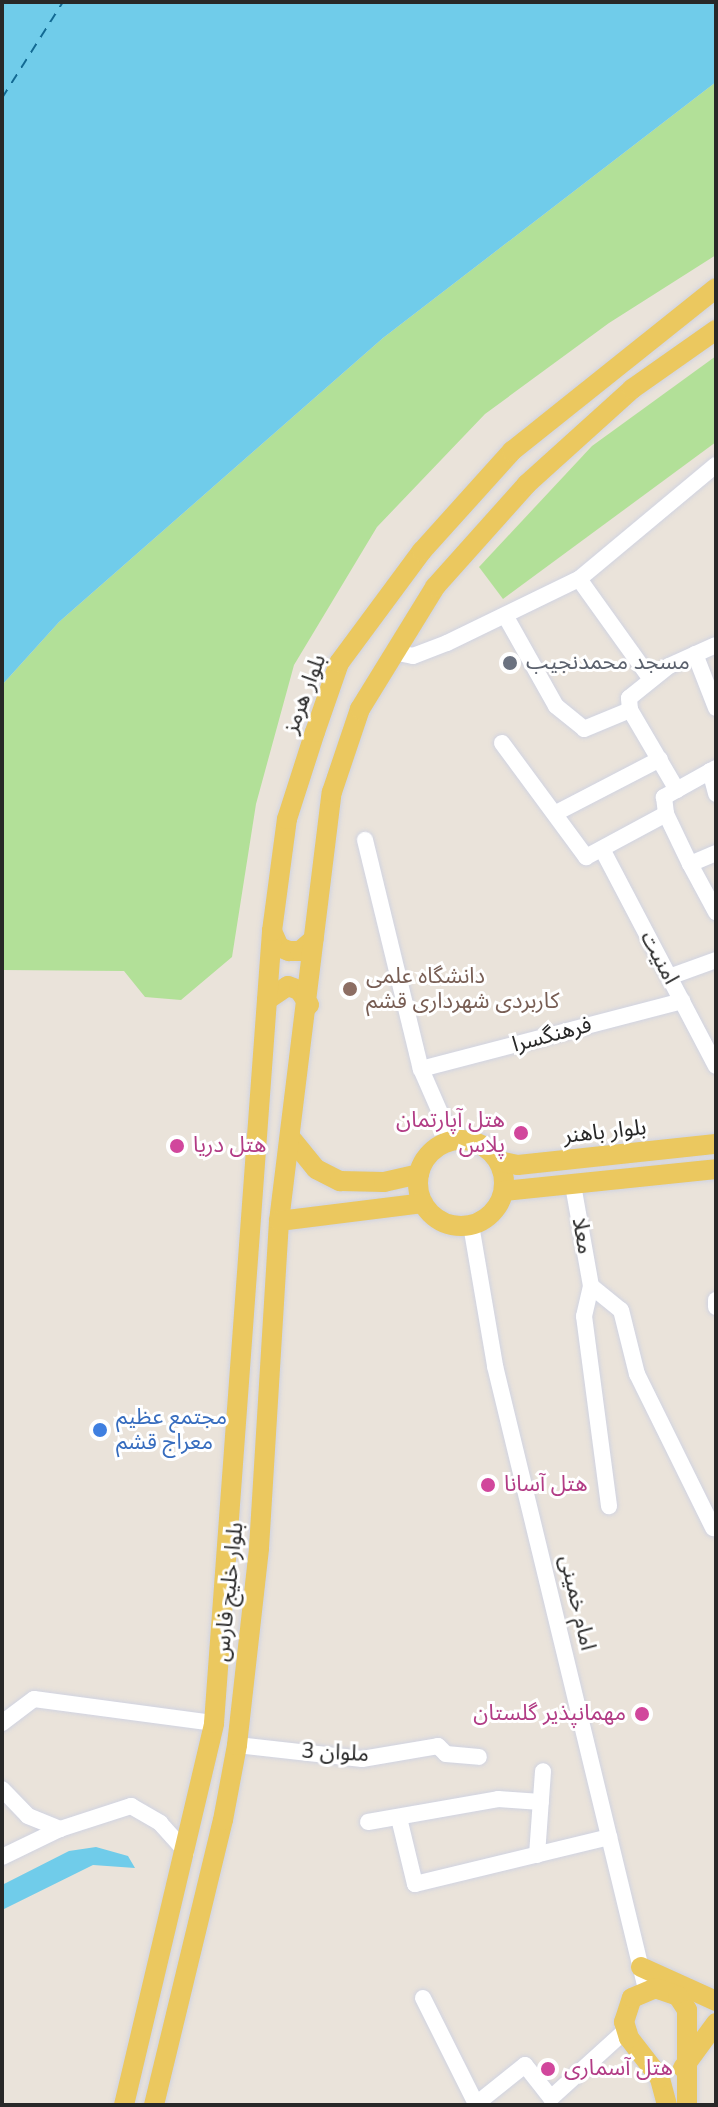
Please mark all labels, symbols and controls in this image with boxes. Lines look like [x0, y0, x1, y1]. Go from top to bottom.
place label: مسجد محمدنجیب [526, 650, 690, 676]
street label: بلوار هرمز [278, 651, 332, 737]
marker: مسجد محمدنجیب [501, 654, 519, 672]
street label: امنیت [634, 927, 684, 989]
place label: دانشگاه علمی کاربردی شهرداری قشم [366, 963, 559, 1014]
marker: دانشگاه علمی کاربردی شهرداری قشم [341, 980, 359, 998]
street label: فرهنگسرا [509, 1012, 595, 1058]
place label: هتل آپارتمان پلاس [396, 1107, 505, 1158]
street label: بلوار باهنر [562, 1115, 648, 1149]
marker: هتل آپارتمان پلاس [512, 1124, 530, 1142]
place label: هتل دریا [193, 1133, 266, 1159]
marker: هتل دریا [168, 1137, 186, 1155]
street label: معلا [566, 1216, 598, 1256]
place label: مجتمع عظیم معراج قشم [116, 1404, 227, 1456]
marker: مجتمع عظیم معراج قشم [91, 1421, 109, 1439]
place label: هتل آسانا [504, 1472, 588, 1498]
marker: هتل آسانا [479, 1476, 497, 1494]
street label: بلوار خلیج فارس [209, 1521, 249, 1663]
street label: امام خمینی [553, 1553, 601, 1653]
place label: مهمانپذیر گلستان [473, 1701, 626, 1727]
marker: مهمانپذیر گلستان [633, 1705, 651, 1723]
street label: ملوان 3 [301, 1738, 369, 1768]
place label: هتل آسماری [564, 2056, 673, 2082]
marker: هتل آسماری [539, 2060, 557, 2078]

